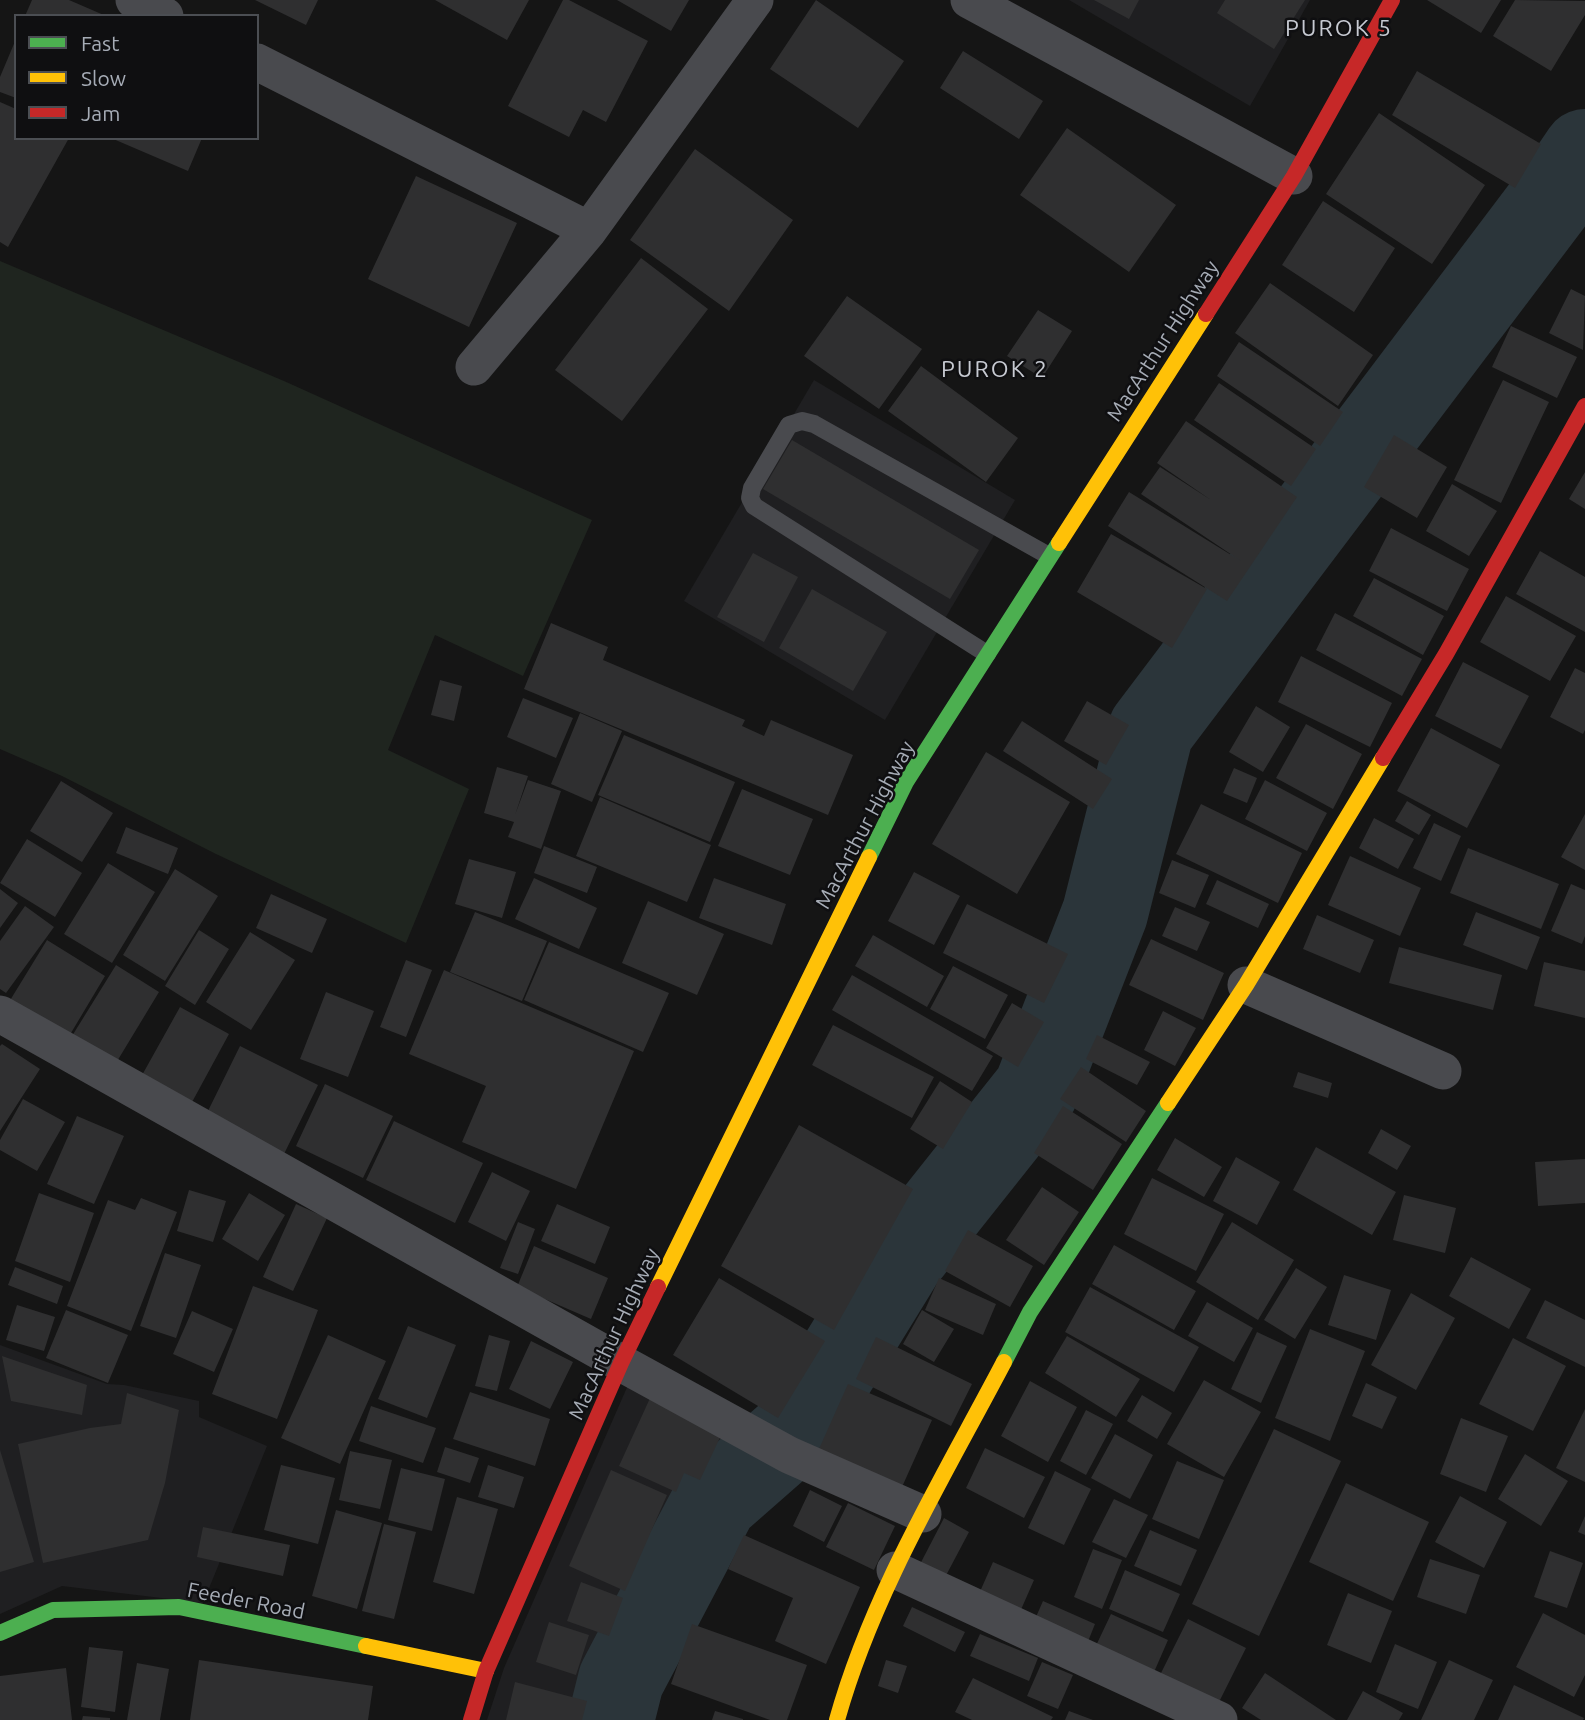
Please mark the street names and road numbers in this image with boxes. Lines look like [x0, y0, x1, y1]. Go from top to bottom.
street label: MacArthur Highway [1102, 256, 1224, 426]
street label: MacArthur Highway [810, 737, 920, 913]
street label: MacArthur Highway [563, 1244, 665, 1424]
street label: Feeder Road [185, 1577, 307, 1625]

